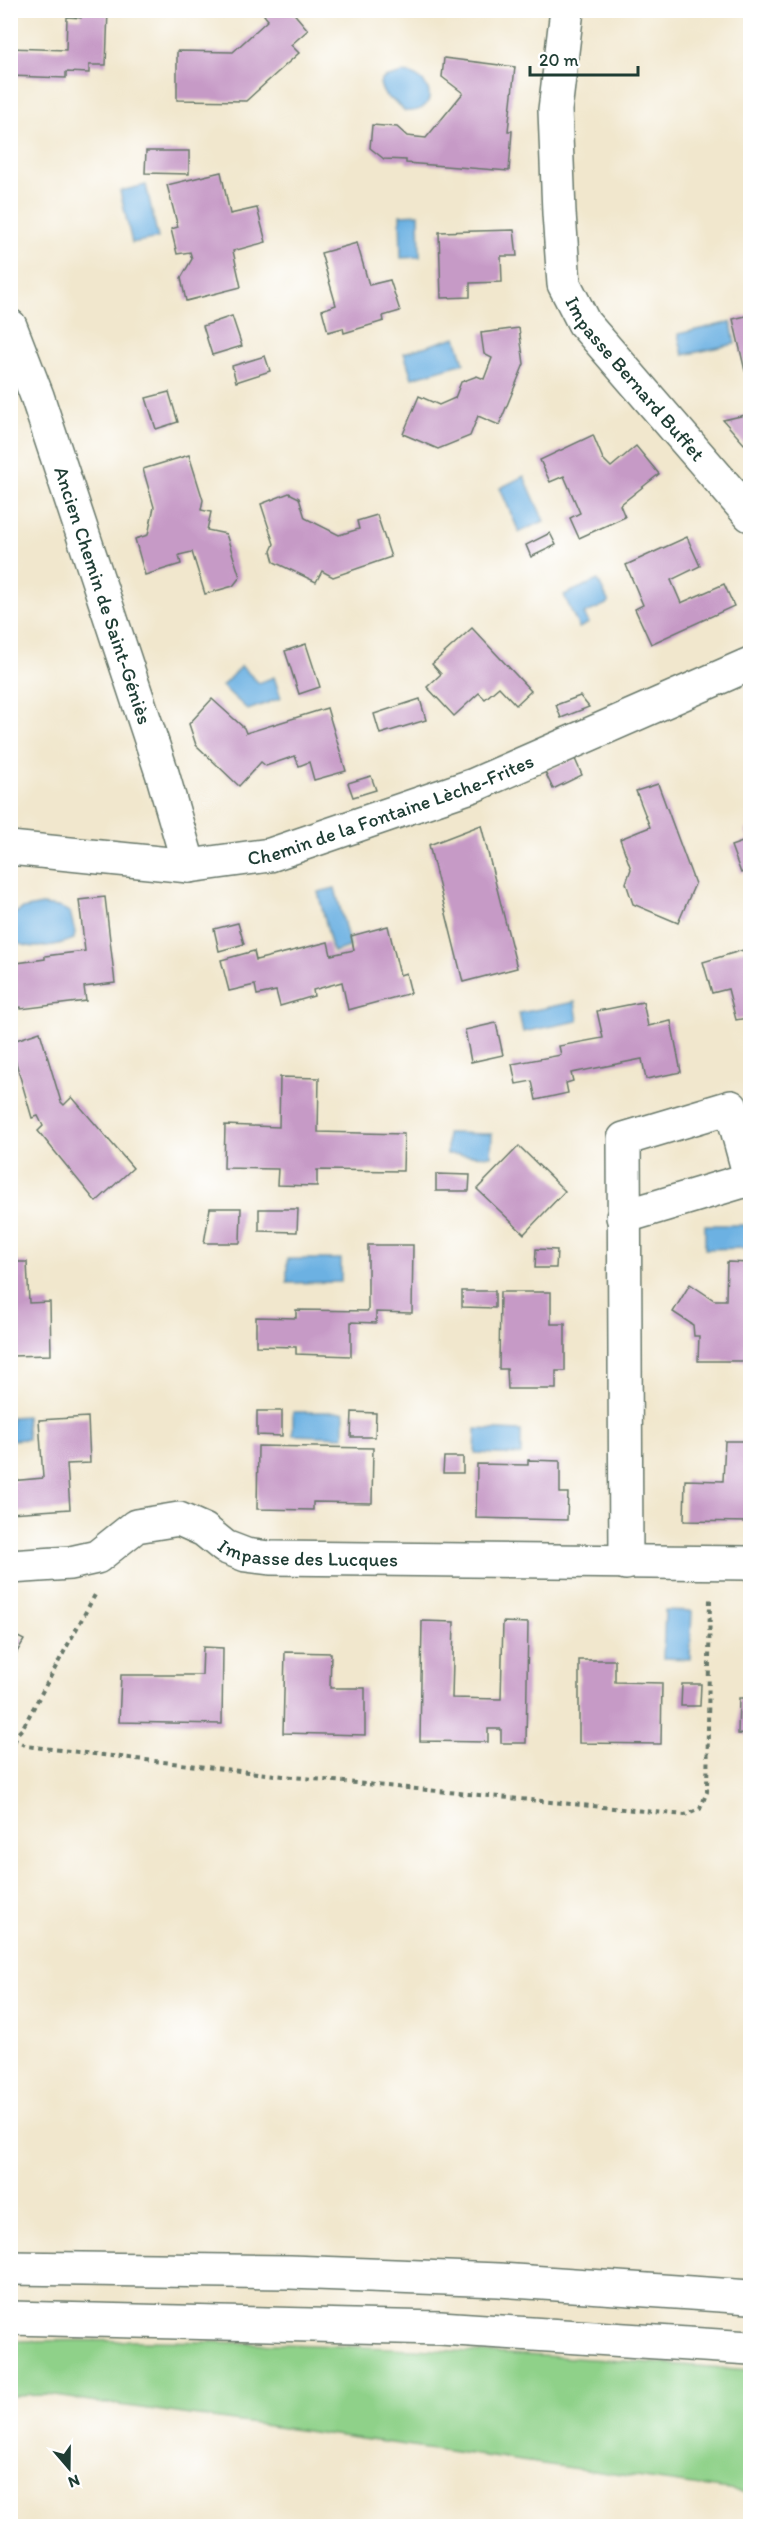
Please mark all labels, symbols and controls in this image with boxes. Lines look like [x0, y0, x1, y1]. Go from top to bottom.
scale bar [530, 39, 638, 77]
text: 20 m [539, 49, 579, 71]
street label: Impasse Bernard Buffet [560, 292, 710, 466]
street label: Ancien Chemin de Saint-Géniès [49, 463, 157, 727]
street label: Chemin de la Fontaine Lèche-Frites [246, 748, 537, 870]
street label: Impasse des Lucques [213, 1534, 398, 1571]
north arrow [39, 2438, 99, 2498]
text: N [66, 2471, 82, 2492]

